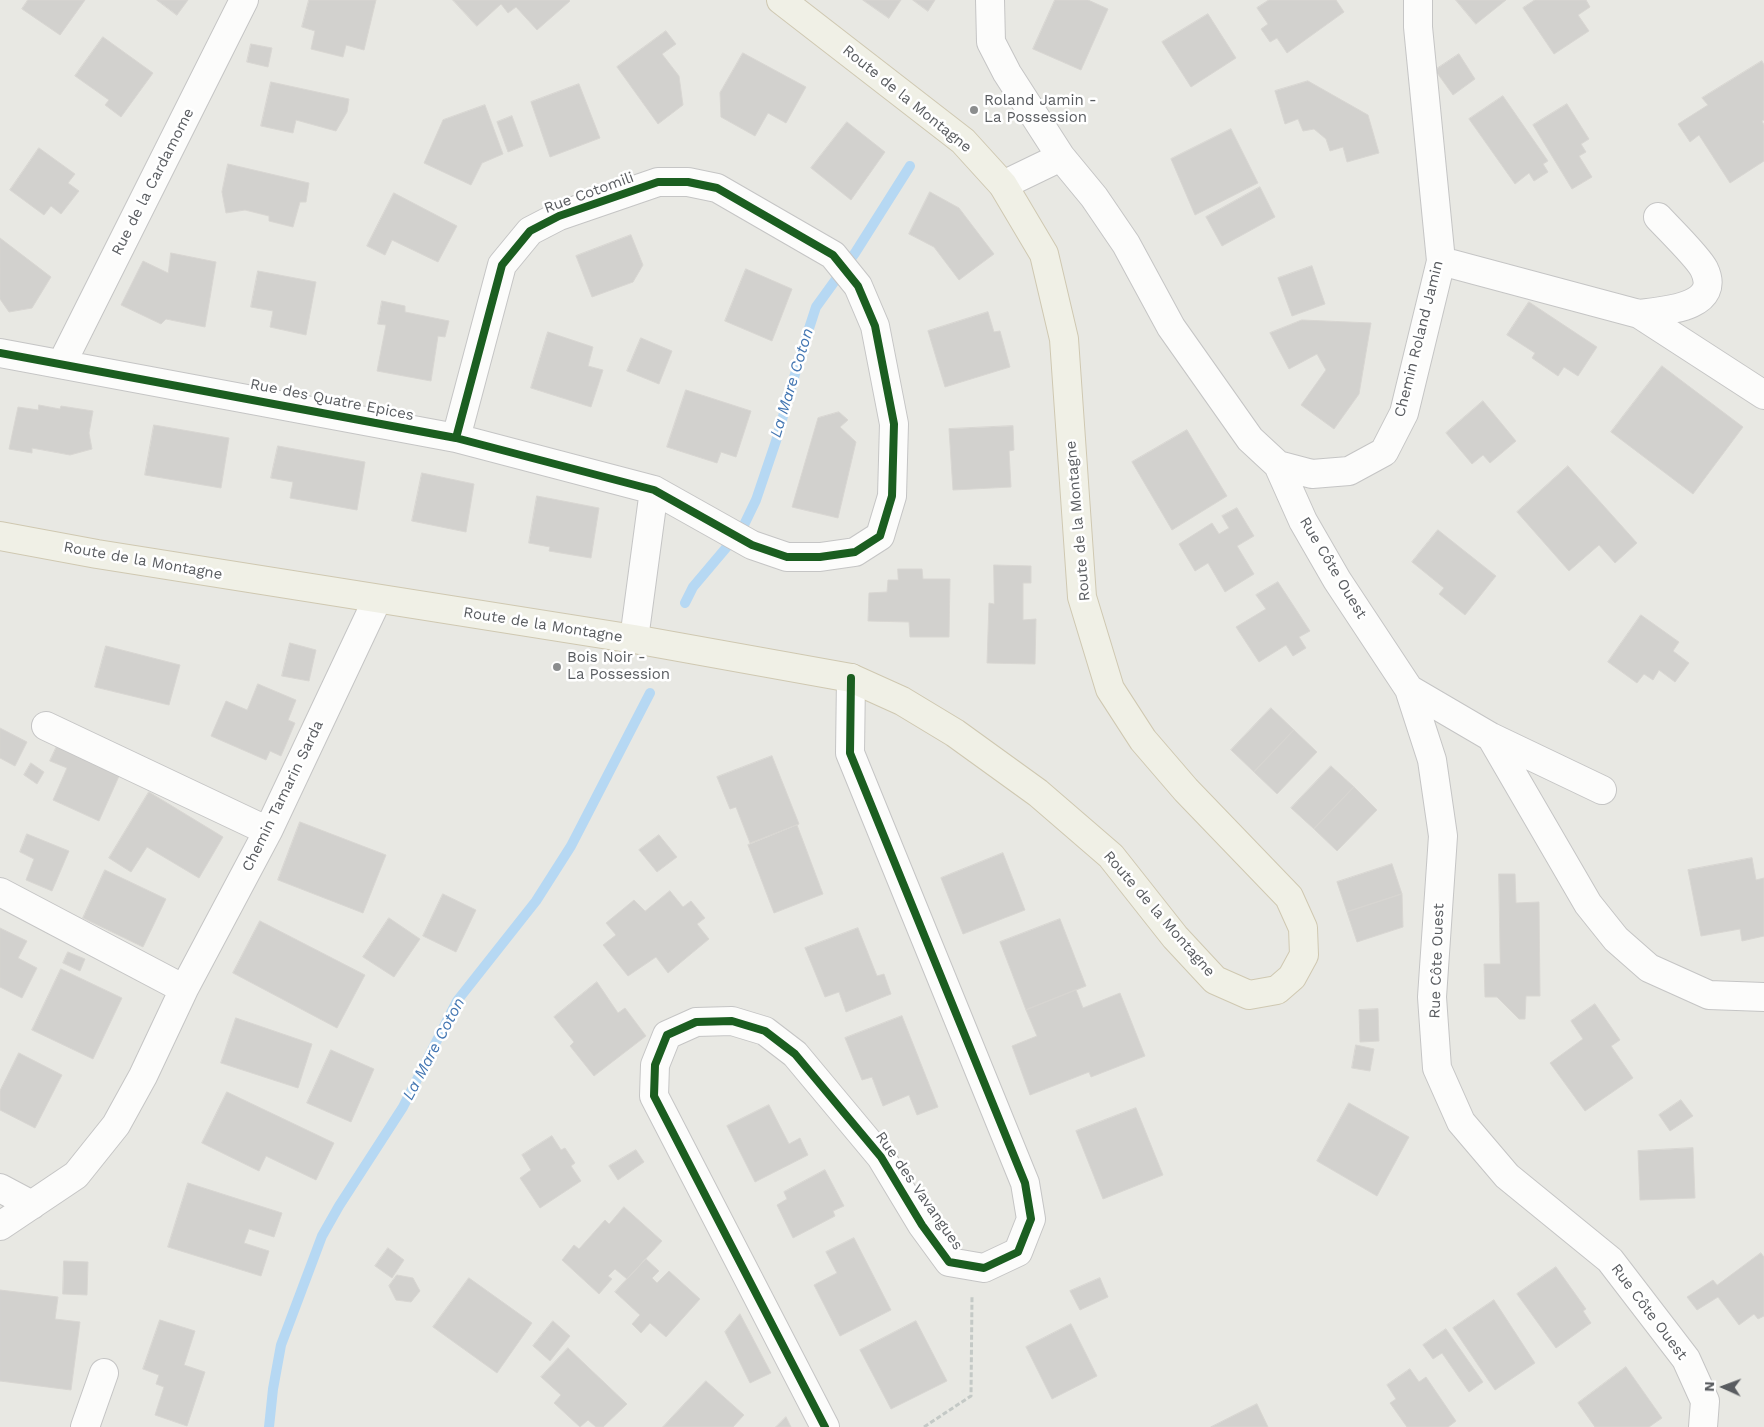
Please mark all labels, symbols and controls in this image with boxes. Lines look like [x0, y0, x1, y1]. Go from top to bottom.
street label: Route de la Montagne [839, 41, 975, 157]
place label: Roland Jamin - La Possession [984, 92, 1097, 127]
marker: Roland Jamin - La Possession [968, 104, 980, 116]
street label: Rue de la Cardamome [108, 105, 198, 259]
street label: Rue Cotomili [542, 168, 636, 218]
street label: Chemin Roland Jamin [1391, 259, 1447, 419]
water label: La Mare Coton [766, 326, 818, 440]
street label: Rue des Quatre Epices [249, 375, 415, 425]
street label: Route de la Montagne [1062, 440, 1094, 602]
street label: Rue Côte Ouest [1296, 514, 1370, 622]
street label: Route de la Montagne [62, 538, 224, 584]
street label: Route de la Montagne [462, 604, 624, 646]
place label: Bois Noir - La Possession [567, 649, 670, 684]
marker: Bois Noir - La Possession [551, 661, 563, 673]
street label: Chemin Tamarin Sarda [239, 717, 327, 875]
street label: Route de la Montagne [1099, 847, 1219, 981]
street label: Rue Côte Ouest [1426, 903, 1448, 1019]
water label: La Mare Coton [399, 994, 469, 1104]
street label: Rue des Vavangues [871, 1128, 967, 1254]
street label: Rue Côte Ouest [1607, 1261, 1691, 1363]
north arrow [1699, 1362, 1749, 1412]
text: N [1701, 1381, 1717, 1392]

